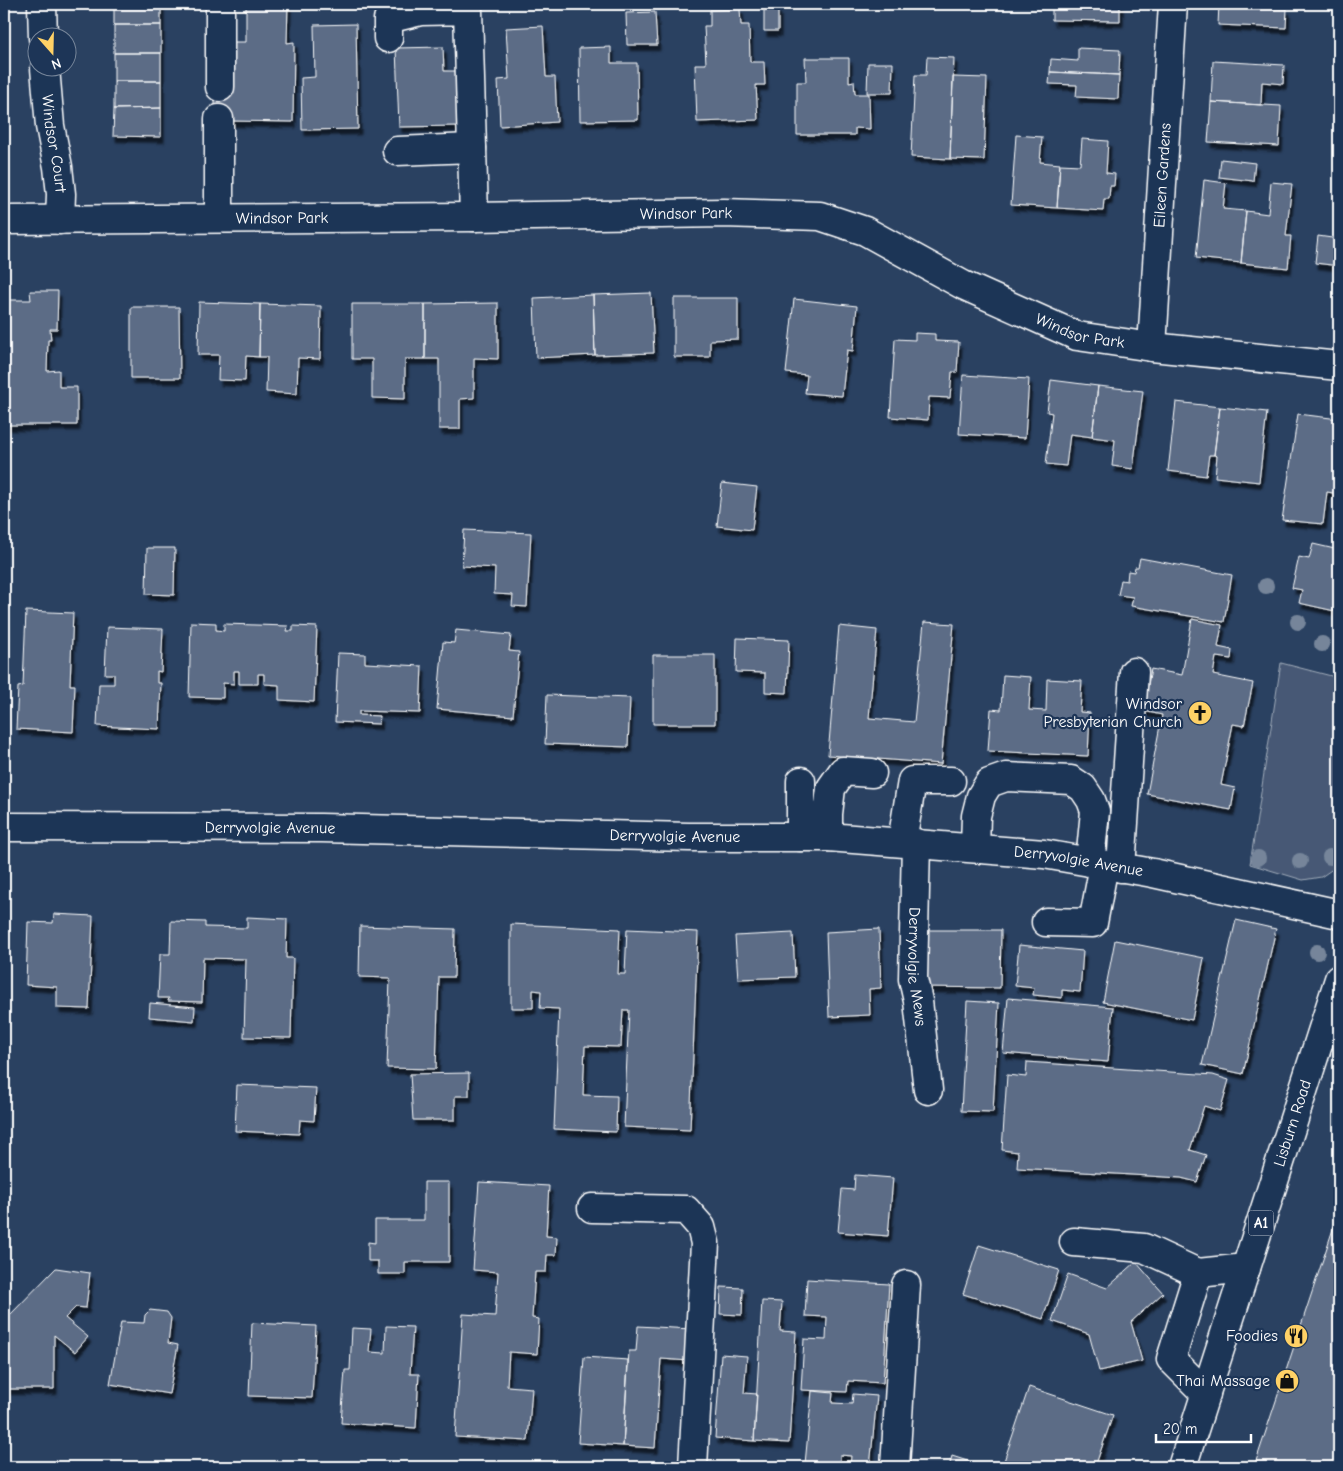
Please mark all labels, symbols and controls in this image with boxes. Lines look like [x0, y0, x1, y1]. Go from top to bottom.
north arrow [28, 28, 78, 78]
text: N [49, 54, 63, 73]
street label: Windsor Court [38, 94, 70, 194]
street label: Eileen Gardens [1150, 122, 1175, 228]
street label: Windsor Park [640, 204, 733, 223]
street label: Windsor Park [236, 209, 328, 228]
street label: Windsor Park [1033, 310, 1126, 352]
place label: Windsor Presbyterian Church [1043, 695, 1183, 731]
church icon: Windsor Presbyterian Church [1187, 700, 1213, 726]
street label: Derryvolgie Avenue [205, 819, 336, 837]
street label: Derryvolgie Avenue [609, 826, 740, 846]
street label: Derryvolgie Avenue [1013, 843, 1145, 880]
street label: Derryvolgie Mews [903, 907, 930, 1027]
street label: Lisburn Road [1270, 1078, 1315, 1169]
road number: A1 [1248, 1210, 1274, 1236]
restaurant icon: Foodies [1283, 1323, 1309, 1349]
place label: Foodies [1226, 1327, 1278, 1345]
shop icon: Thai Massage [1274, 1368, 1300, 1394]
place label: Thai Massage [1176, 1372, 1270, 1390]
scale bar [1156, 1411, 1250, 1443]
text: 20 m [1163, 1420, 1197, 1438]

